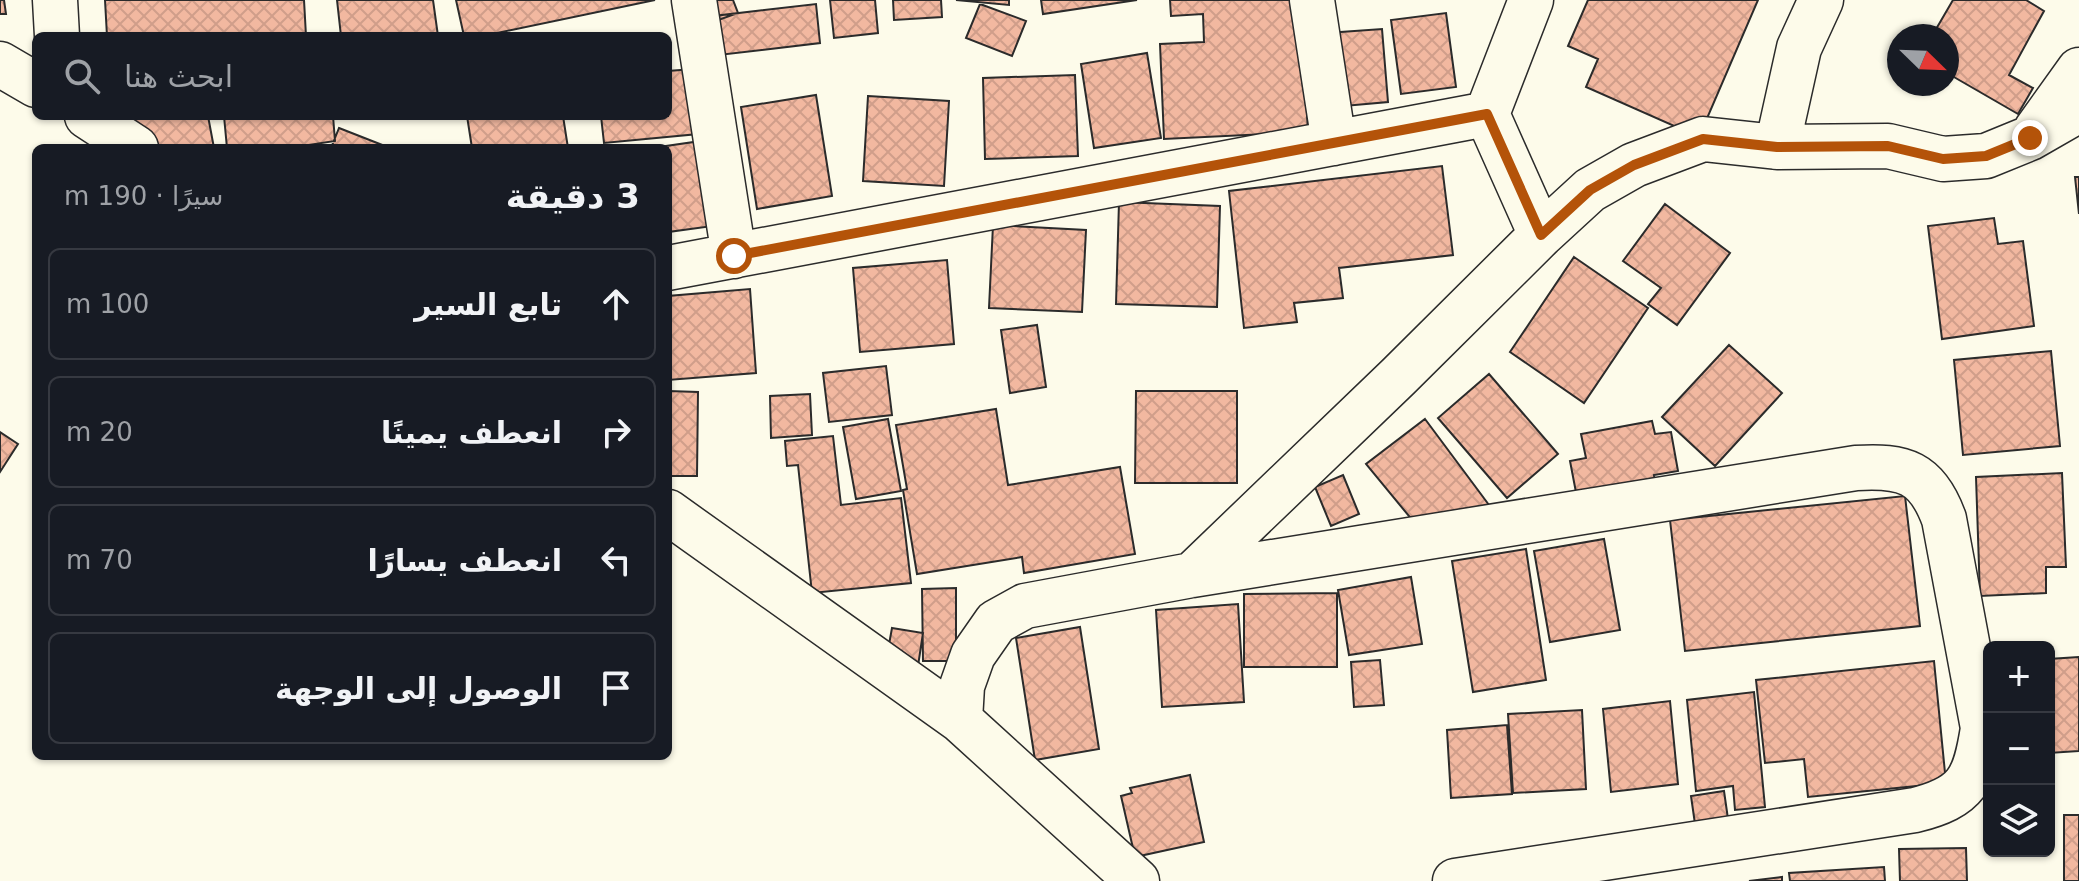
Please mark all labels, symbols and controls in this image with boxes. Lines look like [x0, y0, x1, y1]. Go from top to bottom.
north arrow [1887, 24, 1959, 96]
search box [32, 32, 672, 120]
icon: search [60, 54, 104, 98]
text: ابحث هنا [124, 59, 233, 94]
route end [2012, 120, 2048, 156]
text: 3 دقيقة [506, 176, 640, 216]
text: سيرًا · 190 m [64, 181, 223, 211]
route start [716, 238, 752, 274]
icon: ahead [594, 282, 638, 326]
text: تابع السير [414, 287, 562, 322]
text: 100 m [66, 289, 149, 319]
icon: right [594, 410, 638, 454]
text: انعطف يمينًا [381, 415, 562, 450]
text: 20 m [66, 417, 133, 447]
icon: left [594, 538, 638, 582]
text: انعطف يسارًا [368, 543, 562, 578]
text: 70 m [66, 545, 133, 575]
map controls [1983, 641, 2055, 857]
button: + [1983, 641, 2055, 713]
icon: arrive [594, 666, 638, 710]
text: الوصول إلى الوجهة [275, 671, 562, 706]
button: − [1983, 713, 2055, 785]
button: layers [1983, 785, 2055, 857]

